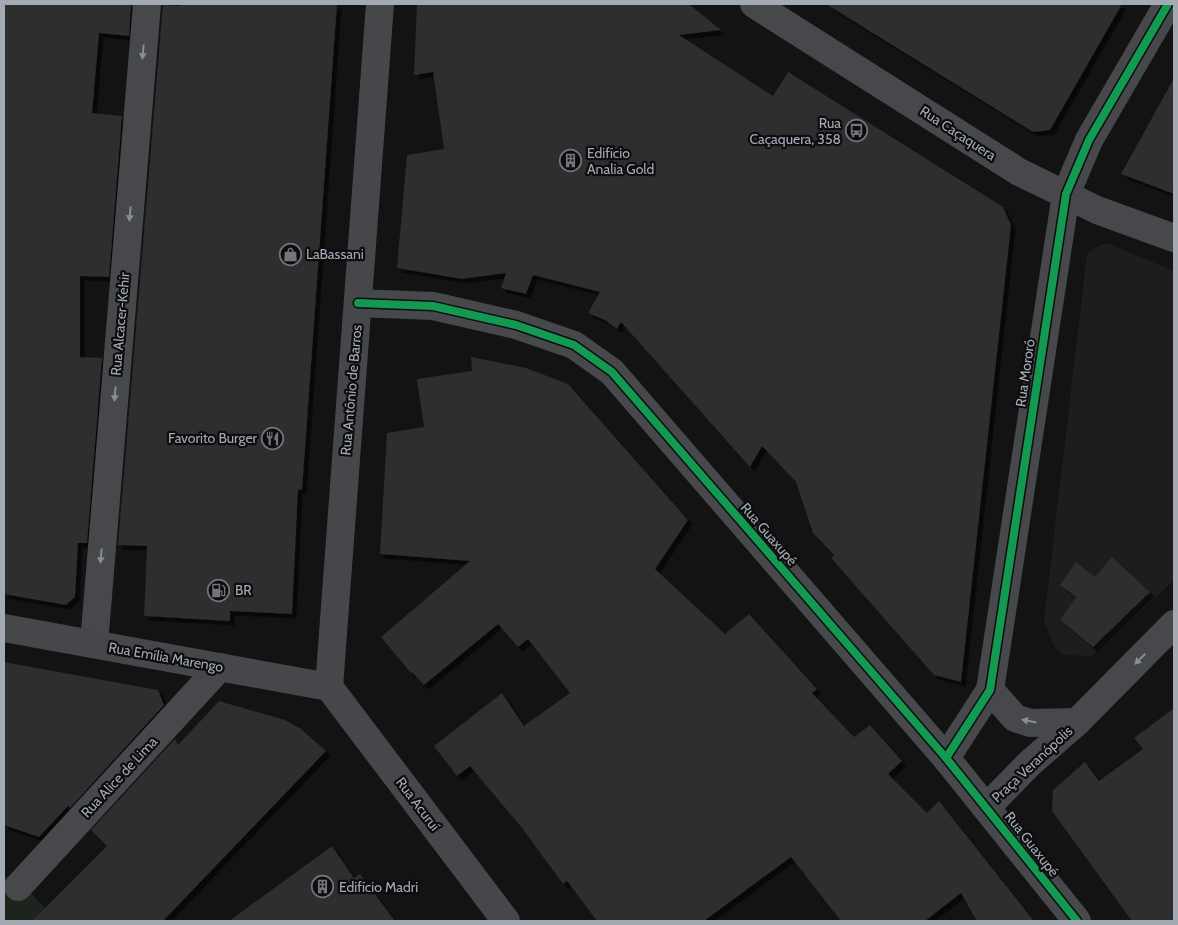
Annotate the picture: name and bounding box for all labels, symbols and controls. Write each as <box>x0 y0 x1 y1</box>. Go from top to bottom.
one-way arrow <box>139 45 147 61</box>
street label: Rua Caçaquera <box>917 102 1000 164</box>
place label: Rua Caçaquera, 358 <box>749 114 841 148</box>
bus stop icon: Rua Caçaquera, 358 <box>845 119 869 143</box>
place label: Edifício Analia Gold <box>587 144 654 178</box>
building icon: Edifício Analia Gold <box>559 149 583 173</box>
one-way arrow <box>125 207 133 223</box>
shop icon: LaBassani <box>278 242 302 266</box>
place label: LaBassani <box>306 245 364 263</box>
street label: Rua Alcacer-Kehir <box>107 271 134 376</box>
street label: Rua Antônio de Barros <box>336 324 366 456</box>
street label: Rua Mororó <box>1011 338 1039 408</box>
one-way arrow <box>110 386 118 402</box>
restaurant icon: Favorito Burger <box>261 426 285 450</box>
place label: Favorito Burger <box>168 429 258 447</box>
street label: Rua Guaxupé <box>737 499 801 569</box>
one-way arrow <box>97 548 105 564</box>
fuel station icon: BR <box>207 578 231 602</box>
place label: BR <box>235 581 252 599</box>
street label: Rua Emília Marengo <box>107 638 225 676</box>
one-way arrow <box>1134 652 1146 664</box>
one-way arrow <box>1021 717 1036 725</box>
street label: Praça Veranópolis <box>988 722 1076 806</box>
street label: Rua Alice de Lima <box>77 733 161 821</box>
street label: Rua Acuruí <box>392 774 444 834</box>
street label: Rua Guaxupé <box>1001 808 1063 880</box>
building icon: Edifício Madri <box>311 875 335 899</box>
place label: Edifício Madri <box>339 878 418 896</box>

